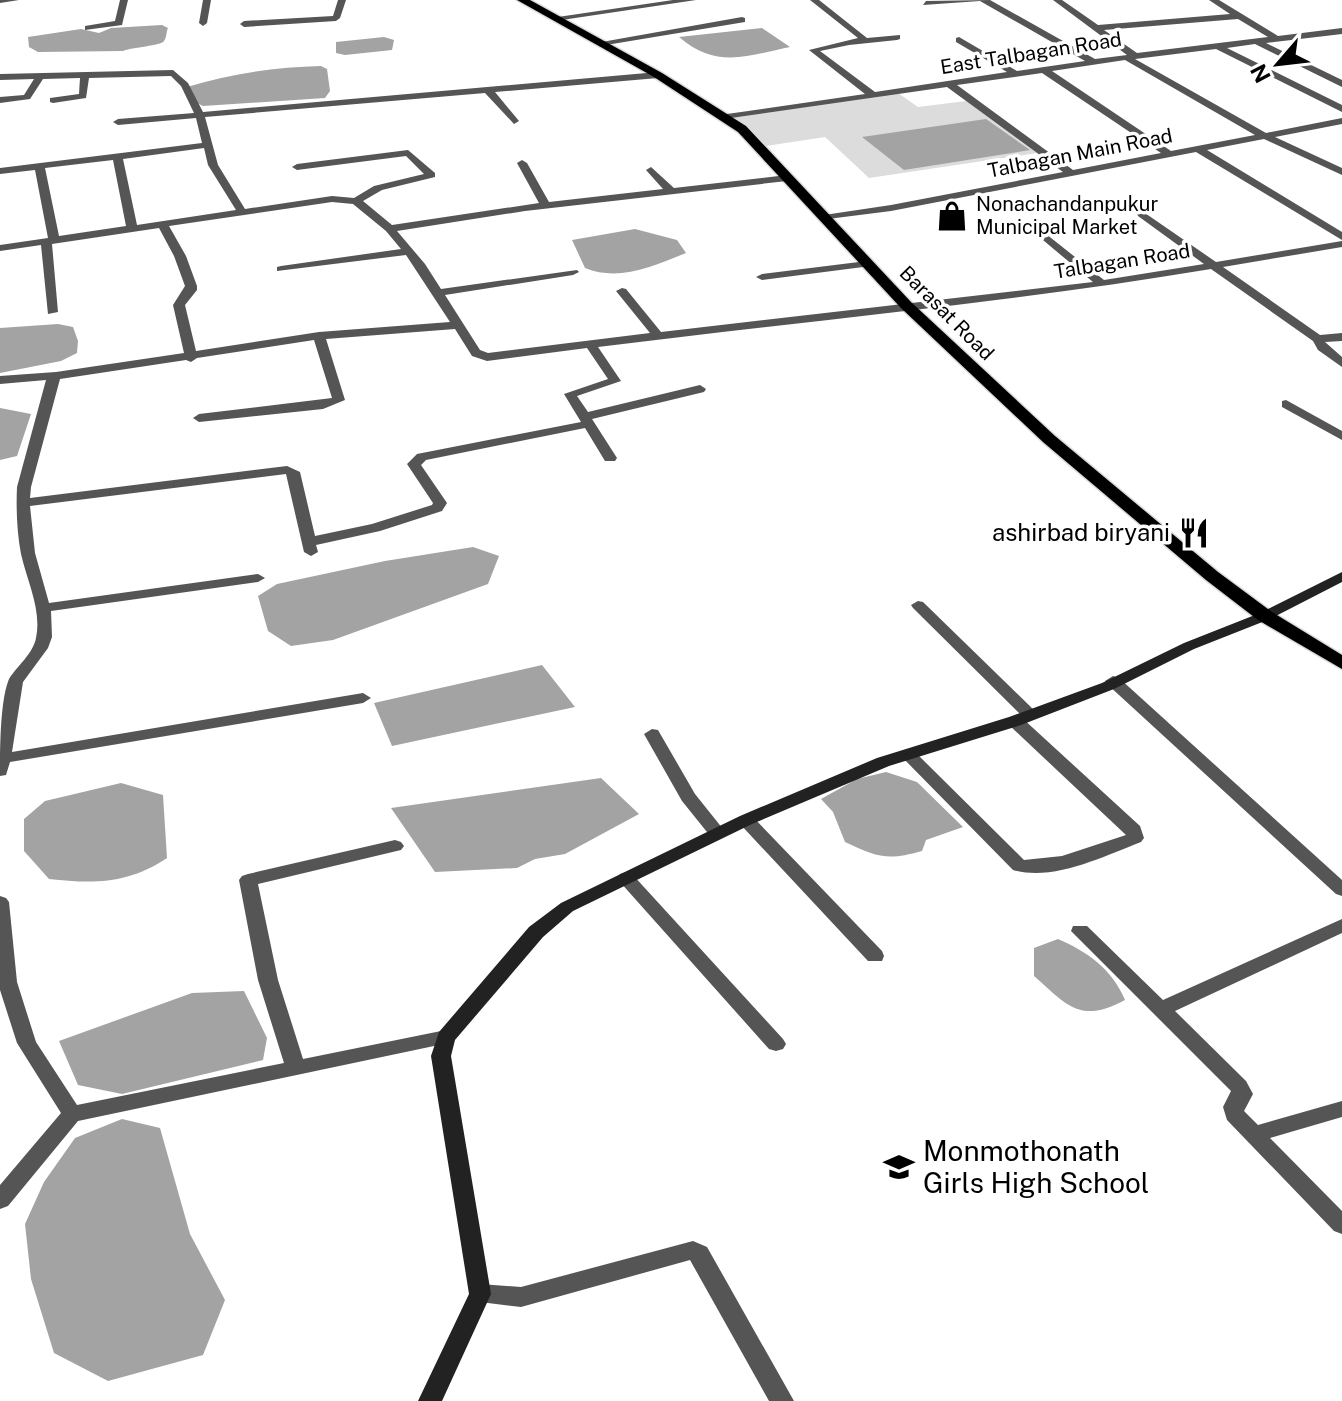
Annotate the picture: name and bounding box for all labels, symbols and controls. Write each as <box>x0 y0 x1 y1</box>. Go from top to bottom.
north arrow <box>1238 24 1318 104</box>
street label: East Talbagan Road <box>939 27 1123 79</box>
text: N <box>1245 60 1276 87</box>
street label: Talbagan Main Road <box>986 123 1174 183</box>
place label: Nonachandanpukur Municipal Market <box>976 192 1159 239</box>
shop icon: Nonachandanpukur Municipal Market <box>935 199 969 233</box>
street label: Talbagan Road <box>1052 238 1192 284</box>
street label: Barasat Road <box>895 261 999 365</box>
restaurant icon: ashirbad biryani <box>1177 516 1211 550</box>
place label: ashirbad biryani <box>992 518 1170 546</box>
place label: Monmothonath Girls High School <box>923 1134 1149 1199</box>
school or university icon: Monmothonath Girls High School <box>882 1150 916 1184</box>

